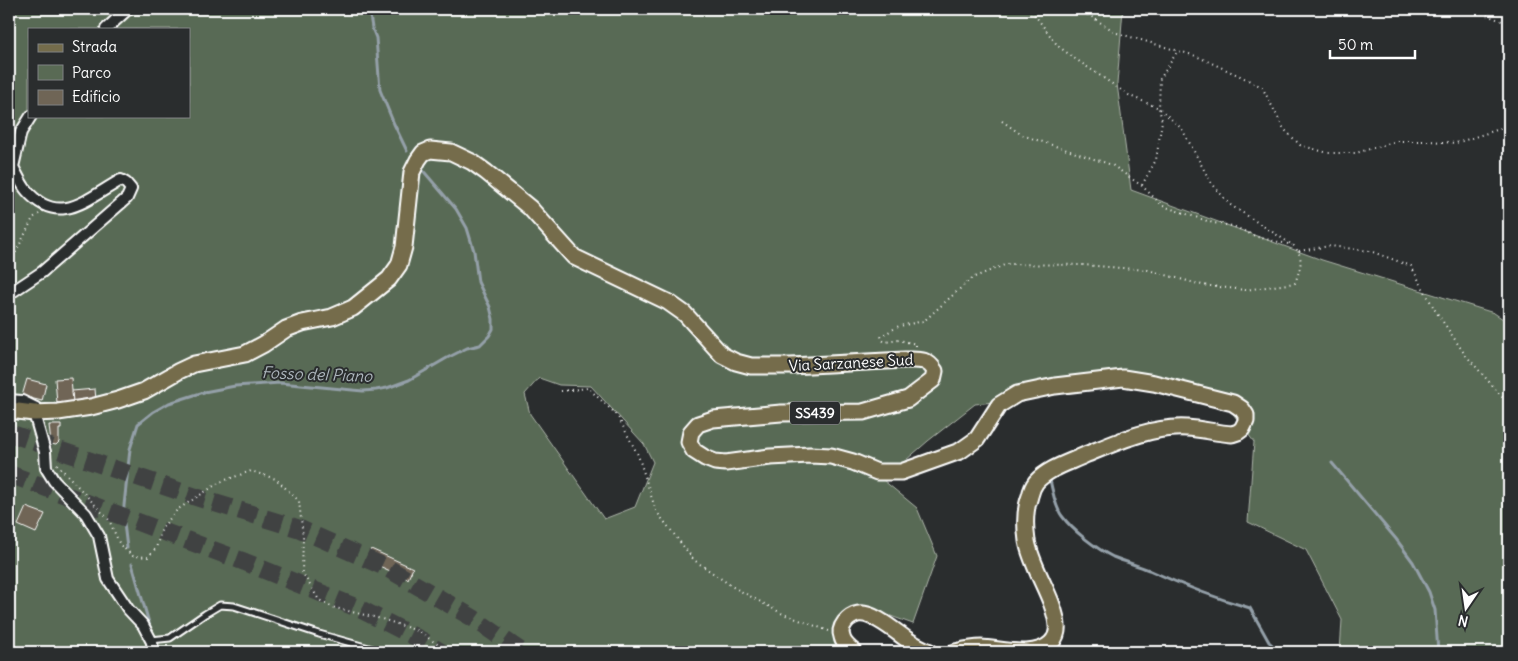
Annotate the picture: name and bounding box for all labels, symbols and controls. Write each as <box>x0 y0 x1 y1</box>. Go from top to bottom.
legend <box>28 28 190 118</box>
scale bar <box>1330 28 1416 60</box>
text: 50 m <box>1338 35 1373 54</box>
text: Strada <box>72 37 117 56</box>
text: Parco <box>72 63 111 82</box>
text: Edificio <box>72 87 120 106</box>
street label: Via Sarzanese Sud <box>788 350 914 375</box>
water label: Fosso del Piano <box>261 362 374 386</box>
road number: SS439 <box>790 402 840 424</box>
north arrow <box>1440 584 1490 634</box>
text: N <box>1456 611 1470 631</box>

